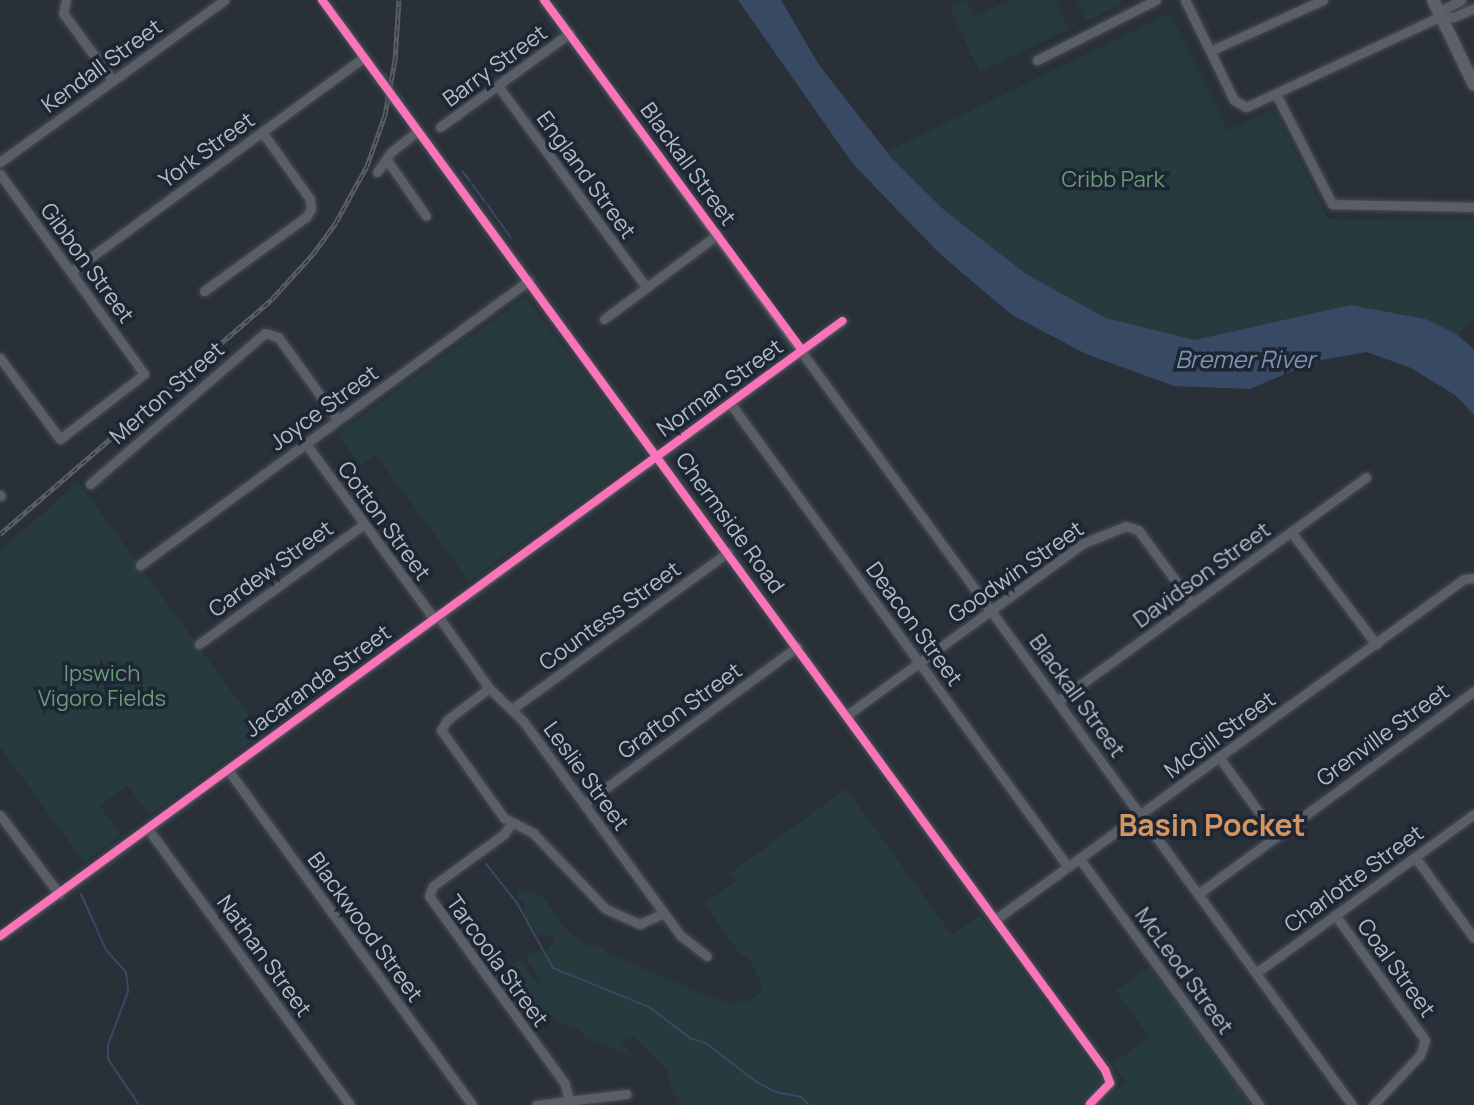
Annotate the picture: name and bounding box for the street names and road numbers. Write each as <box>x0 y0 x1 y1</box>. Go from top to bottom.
street label: Kendall Street <box>37 14 167 118</box>
street label: Barry Street <box>438 19 552 113</box>
street label: Blackall Street <box>635 97 741 231</box>
street label: England Street <box>531 106 641 244</box>
street label: York Street <box>154 107 260 193</box>
street label: Gibbon Street <box>35 198 139 328</box>
street label: Norman Street <box>652 334 788 442</box>
street label: Merton Street <box>104 336 230 450</box>
street label: Joyce Street <box>265 360 383 456</box>
street label: Chermside Road <box>670 448 790 598</box>
street label: Cotton Street <box>332 457 436 585</box>
street label: Cardew Street <box>204 515 338 623</box>
street label: Goodwin Street <box>943 516 1089 628</box>
street label: Davidson Street <box>1128 517 1276 633</box>
street label: Countess Street <box>534 556 686 676</box>
street label: Deacon Street <box>860 557 968 691</box>
street label: Jacaranda Street <box>240 619 396 743</box>
street label: Blackall Street <box>1024 629 1130 763</box>
street label: Grafton Street <box>613 657 747 765</box>
street label: Grenville Street <box>1312 678 1454 792</box>
street label: McGill Street <box>1159 686 1281 784</box>
street label: Leslie Street <box>538 717 634 835</box>
street label: Charlotte Street <box>1279 820 1429 938</box>
street label: Blackwood Street <box>302 847 428 1007</box>
street label: Nathan Street <box>211 890 317 1022</box>
street label: Tarcoola Street <box>441 890 553 1032</box>
street label: McLeod Street <box>1129 903 1239 1039</box>
street label: Coal Street <box>1351 914 1441 1022</box>

